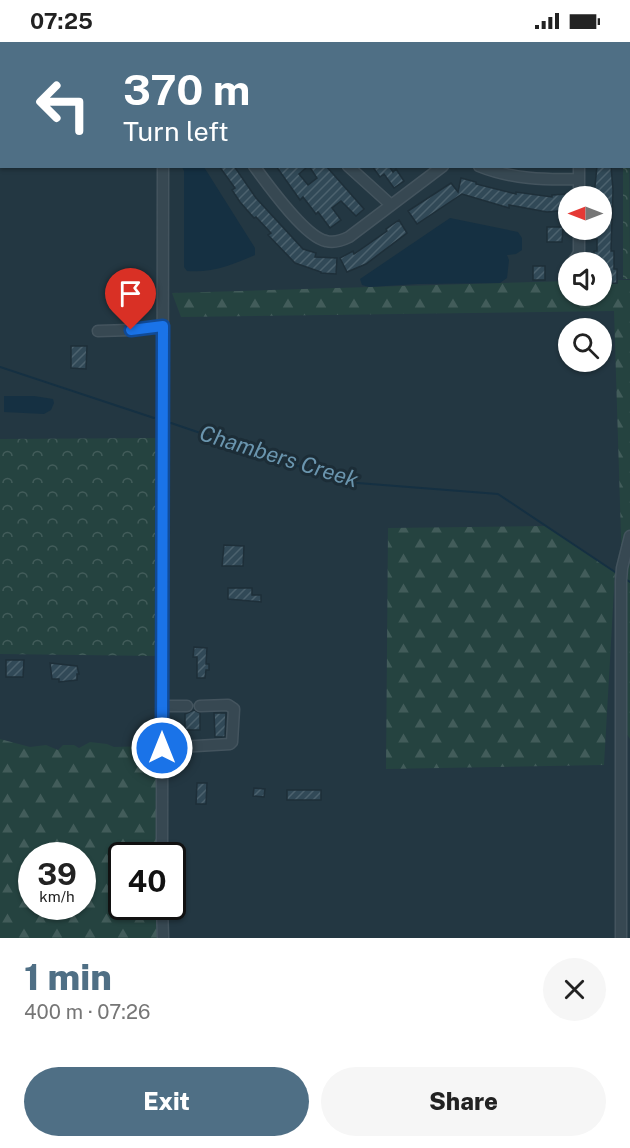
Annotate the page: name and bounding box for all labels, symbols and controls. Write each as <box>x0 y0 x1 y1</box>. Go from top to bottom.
text: 07:25 <box>30 8 93 34</box>
text: 370 m <box>123 65 250 114</box>
icon: left <box>24 66 102 144</box>
text: Turn left <box>123 115 229 147</box>
north arrow <box>558 186 612 240</box>
map controls <box>558 186 612 372</box>
button: sound <box>558 252 612 306</box>
pin <box>105 268 156 330</box>
icon: arrive <box>114 277 147 310</box>
button: search <box>558 318 612 372</box>
water label: Chambers Creek <box>197 420 362 493</box>
position arrow <box>130 716 194 780</box>
speed limit sign: 40 <box>108 842 186 920</box>
text: 39 <box>37 856 77 892</box>
text: km/h <box>39 888 75 905</box>
text: 1 min <box>24 956 112 998</box>
button: close <box>543 958 606 1021</box>
text: 400 m · 07:26 <box>24 1000 150 1024</box>
button: Exit <box>24 1067 309 1136</box>
button: Share <box>321 1067 606 1136</box>

